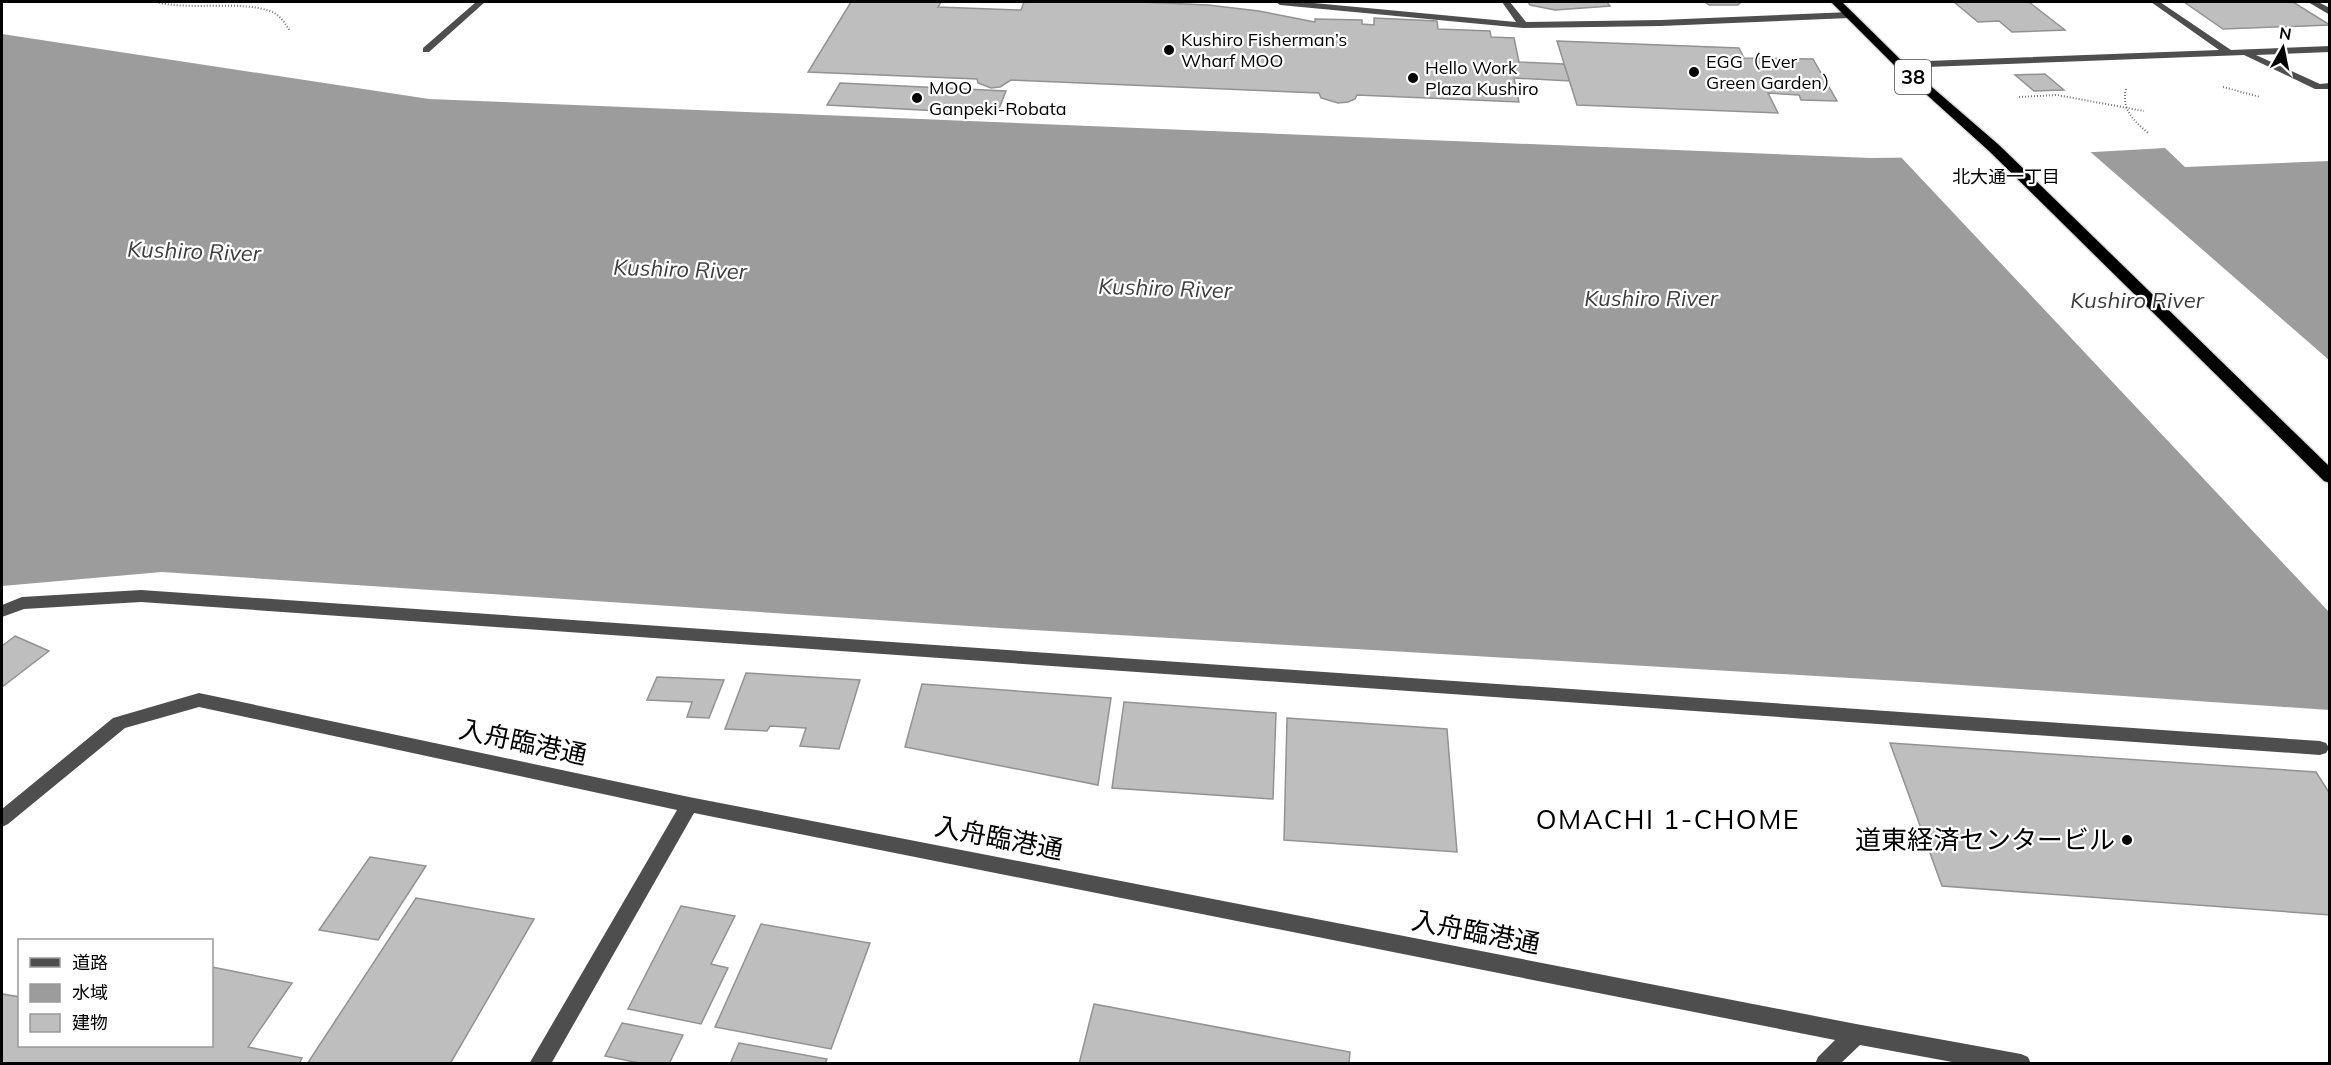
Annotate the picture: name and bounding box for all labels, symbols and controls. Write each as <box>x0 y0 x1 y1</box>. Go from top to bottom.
north arrow <box>2253 18 2313 78</box>
text: N <box>2278 22 2293 44</box>
place label: Kushiro Fisherman’s Wharf MOO <box>1181 28 1347 72</box>
marker: Kushiro Fisherman’s Wharf MOO <box>1162 43 1176 57</box>
place label: EGG（Ever Green Garden） <box>1706 50 1840 94</box>
place label: Hello Work Plaza Kushiro <box>1425 56 1539 100</box>
road number: 38 <box>1895 60 1931 94</box>
marker: EGG（Ever Green Garden） <box>1687 65 1701 79</box>
marker: Hello Work Plaza Kushiro <box>1406 71 1420 85</box>
place label: MOO Ganpeki-Robata <box>929 76 1067 120</box>
marker: MOO Ganpeki-Robata <box>910 91 924 105</box>
district label: 北大通一丁目 <box>1952 165 2060 188</box>
water label: Kushiro River <box>127 235 262 267</box>
water label: Kushiro River <box>613 253 748 285</box>
water label: Kushiro River <box>1098 272 1233 304</box>
water label: Kushiro River <box>1584 284 1719 312</box>
water label: Kushiro River <box>2070 286 2205 314</box>
street label: 入舟臨港通 <box>456 712 590 771</box>
district label: OMACHI 1-CHOME <box>1536 802 1800 836</box>
street label: 入舟臨港通 <box>932 809 1066 866</box>
place label: 道東経済センタービル <box>1855 823 2115 856</box>
marker: 道東経済センタービル <box>2120 833 2134 847</box>
street label: 入舟臨港通 <box>1409 903 1543 960</box>
legend <box>18 939 213 1047</box>
text: 道路 <box>72 951 108 974</box>
text: 水域 <box>72 981 108 1004</box>
text: 建物 <box>72 1011 108 1034</box>

